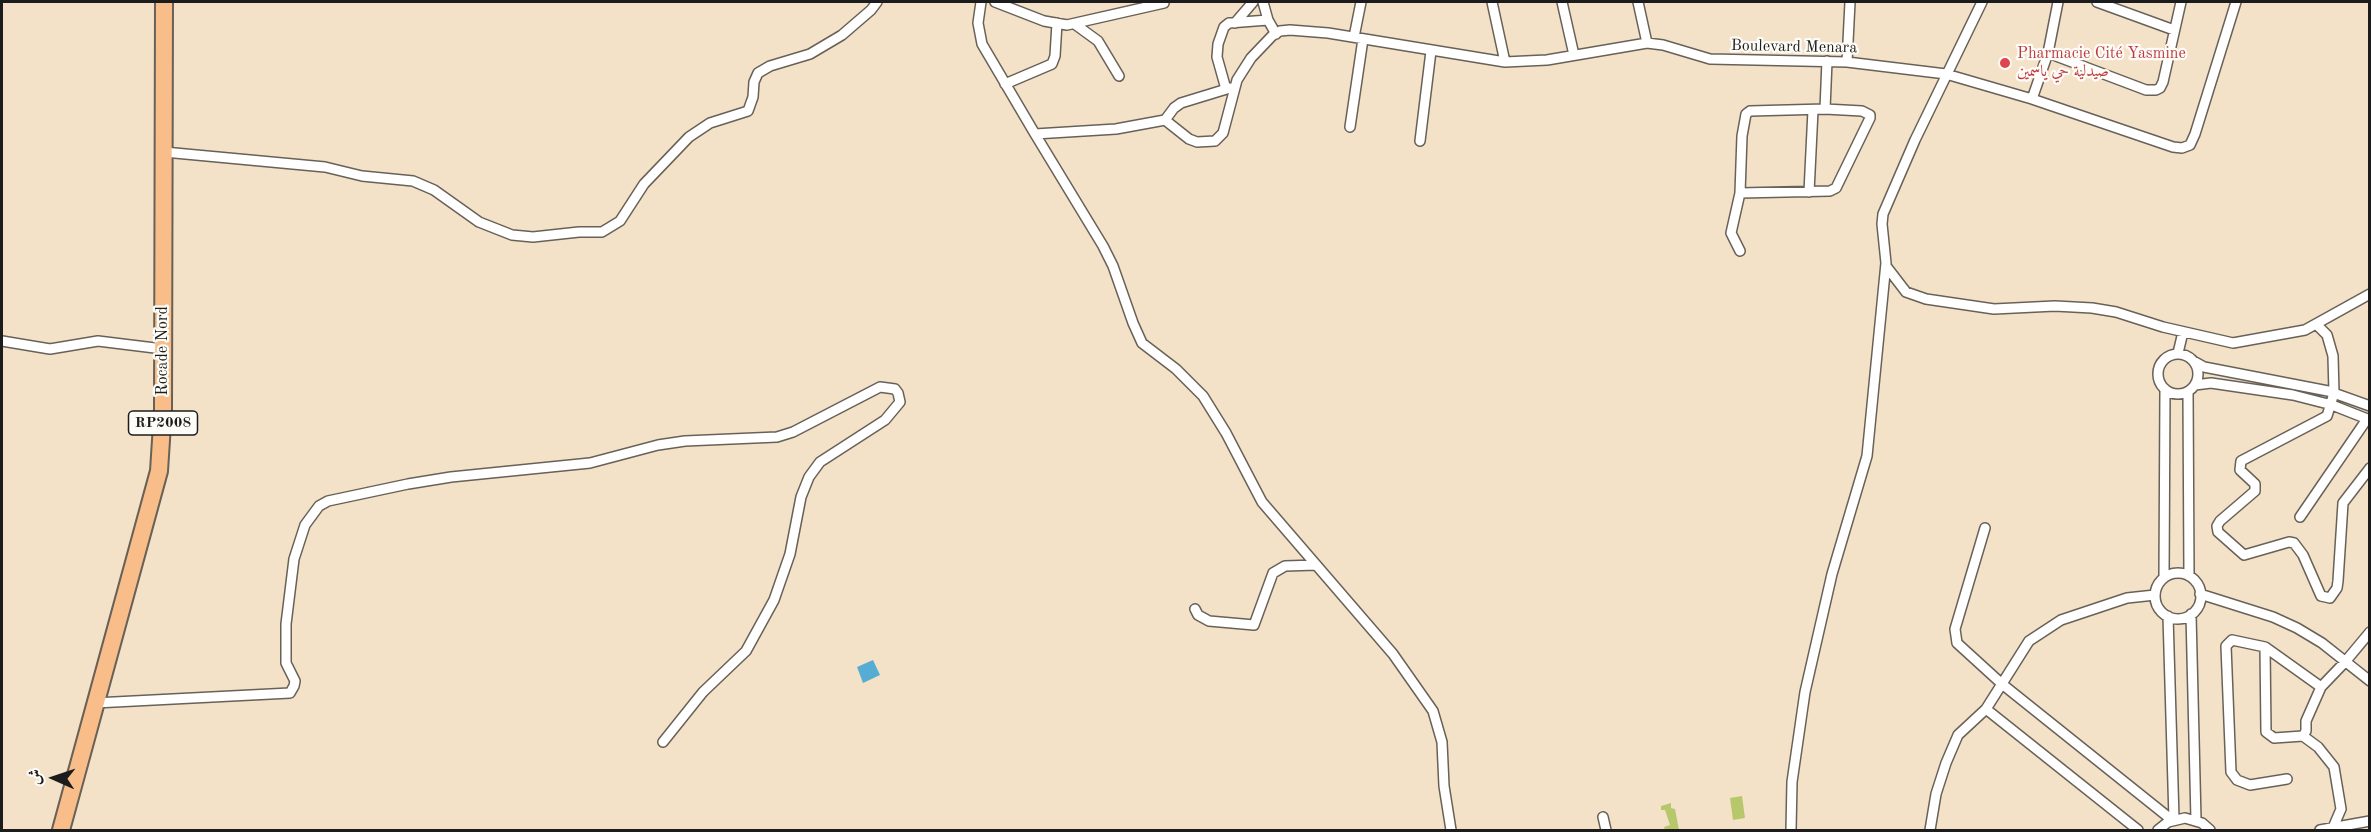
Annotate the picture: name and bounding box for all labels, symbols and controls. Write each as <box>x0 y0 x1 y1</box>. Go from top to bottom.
street label: Boulevard Menara <box>1731 36 1857 58</box>
place label: Pharmacie Cité Yasmine صيدلية حي ياسمين <box>2017 44 2186 82</box>
marker: Pharmacie Cité Yasmine صيدلية حي ياسمين <box>1998 56 2012 70</box>
street label: Rocade Nord <box>153 306 173 396</box>
road number: RP2008 <box>128 411 198 435</box>
north arrow <box>24 748 84 808</box>
text: ش <box>28 769 44 785</box>

